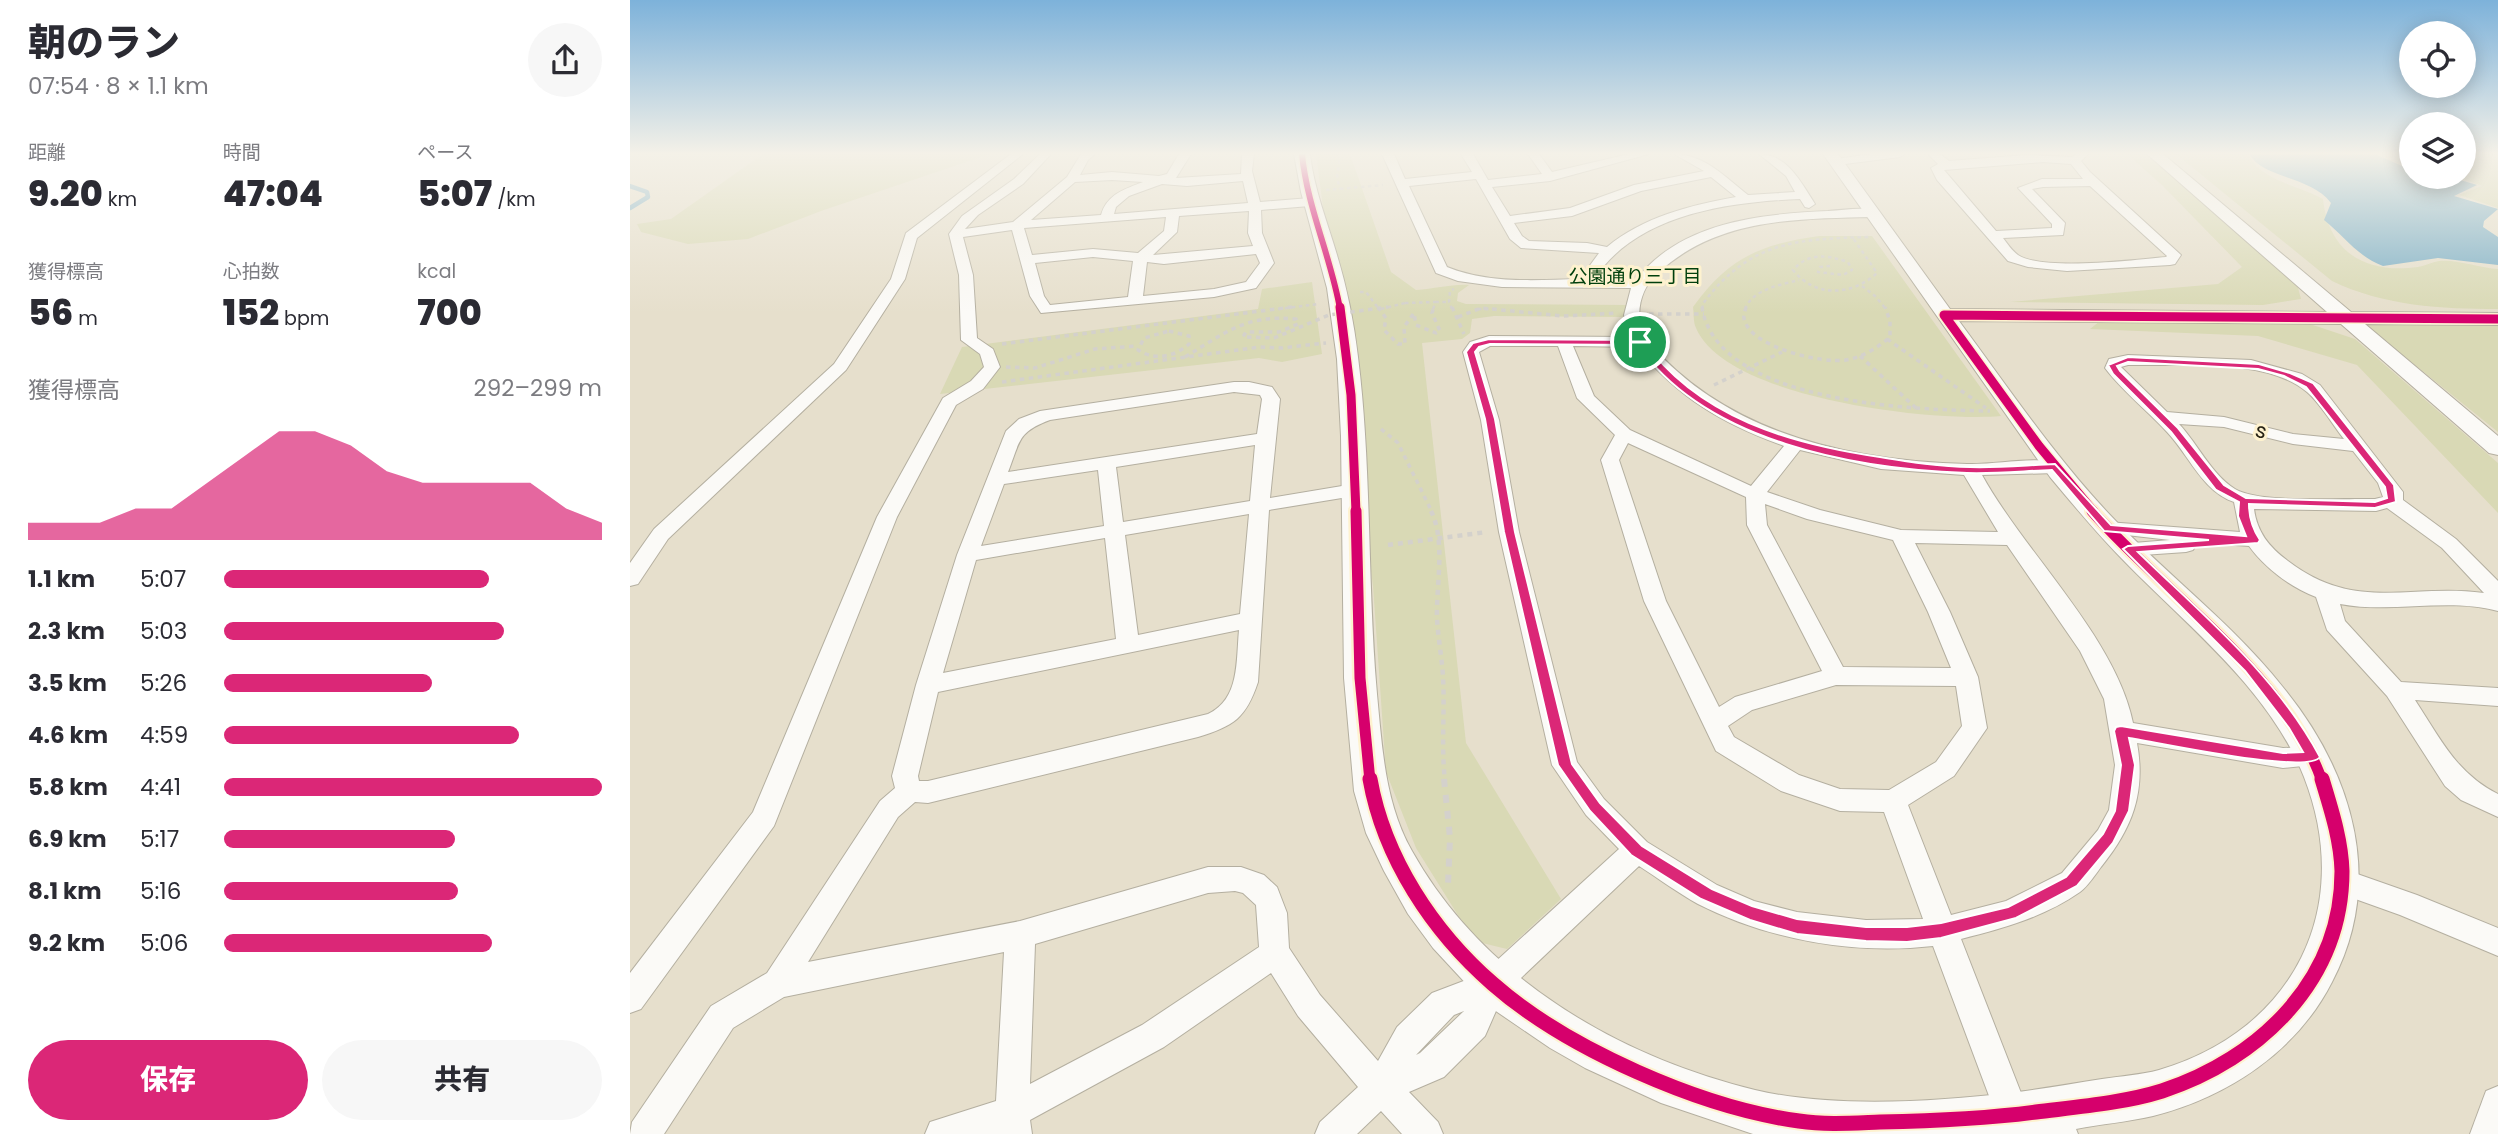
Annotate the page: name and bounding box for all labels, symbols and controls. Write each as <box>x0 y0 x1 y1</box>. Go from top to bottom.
text: 朝のラン <box>28 16 180 69</box>
map controls <box>2399 21 2476 189</box>
button: locate <box>2399 21 2476 98</box>
button: share <box>528 23 602 97</box>
text: 07:54 · 8 × 1.1 km <box>28 70 209 102</box>
button: layers <box>2399 112 2476 189</box>
text: 距離 <box>28 139 66 166</box>
text: 時間 <box>223 139 261 166</box>
text: ペース <box>417 139 473 166</box>
text: 9.20 <box>28 169 103 218</box>
text: 47:04 <box>223 169 323 218</box>
text: 5:07 <box>417 169 492 218</box>
text: km <box>103 186 137 213</box>
text: /km <box>492 186 536 213</box>
text: 獲得標高 <box>28 258 104 285</box>
text: 心拍数 <box>223 258 280 285</box>
text: kcal <box>417 258 456 285</box>
district label: 公園通り三丁目 <box>1568 263 1702 290</box>
text: 56 <box>28 288 73 337</box>
text: 152 <box>223 288 279 337</box>
text: 700 <box>417 288 482 337</box>
text: m <box>73 305 98 332</box>
text: bpm <box>279 305 329 332</box>
pin <box>1610 312 1670 372</box>
icon: arrive <box>1621 323 1659 361</box>
text: 292–299 m <box>473 372 602 404</box>
text: 獲得標高 <box>28 374 120 406</box>
street label: s <box>2252 415 2270 446</box>
text: 1.1 km <box>28 563 95 595</box>
text: 5:07 <box>140 563 186 595</box>
text: 2.3 km <box>28 615 105 647</box>
text: 5:03 <box>140 615 187 647</box>
text: 3.5 km <box>28 667 107 699</box>
text: 5:26 <box>140 667 187 699</box>
text: 4.6 km <box>28 719 108 751</box>
text: 4:59 <box>140 719 188 751</box>
text: 5.8 km <box>28 771 108 803</box>
text: 4:41 <box>140 771 181 803</box>
text: 6.9 km <box>28 823 107 855</box>
text: 5:17 <box>140 823 179 855</box>
text: 8.1 km <box>28 875 102 907</box>
text: 5:16 <box>140 875 181 907</box>
text: 9.2 km <box>28 927 105 959</box>
text: 5:06 <box>140 927 188 959</box>
button: 保存 <box>28 1040 308 1120</box>
button: 共有 <box>322 1040 602 1120</box>

